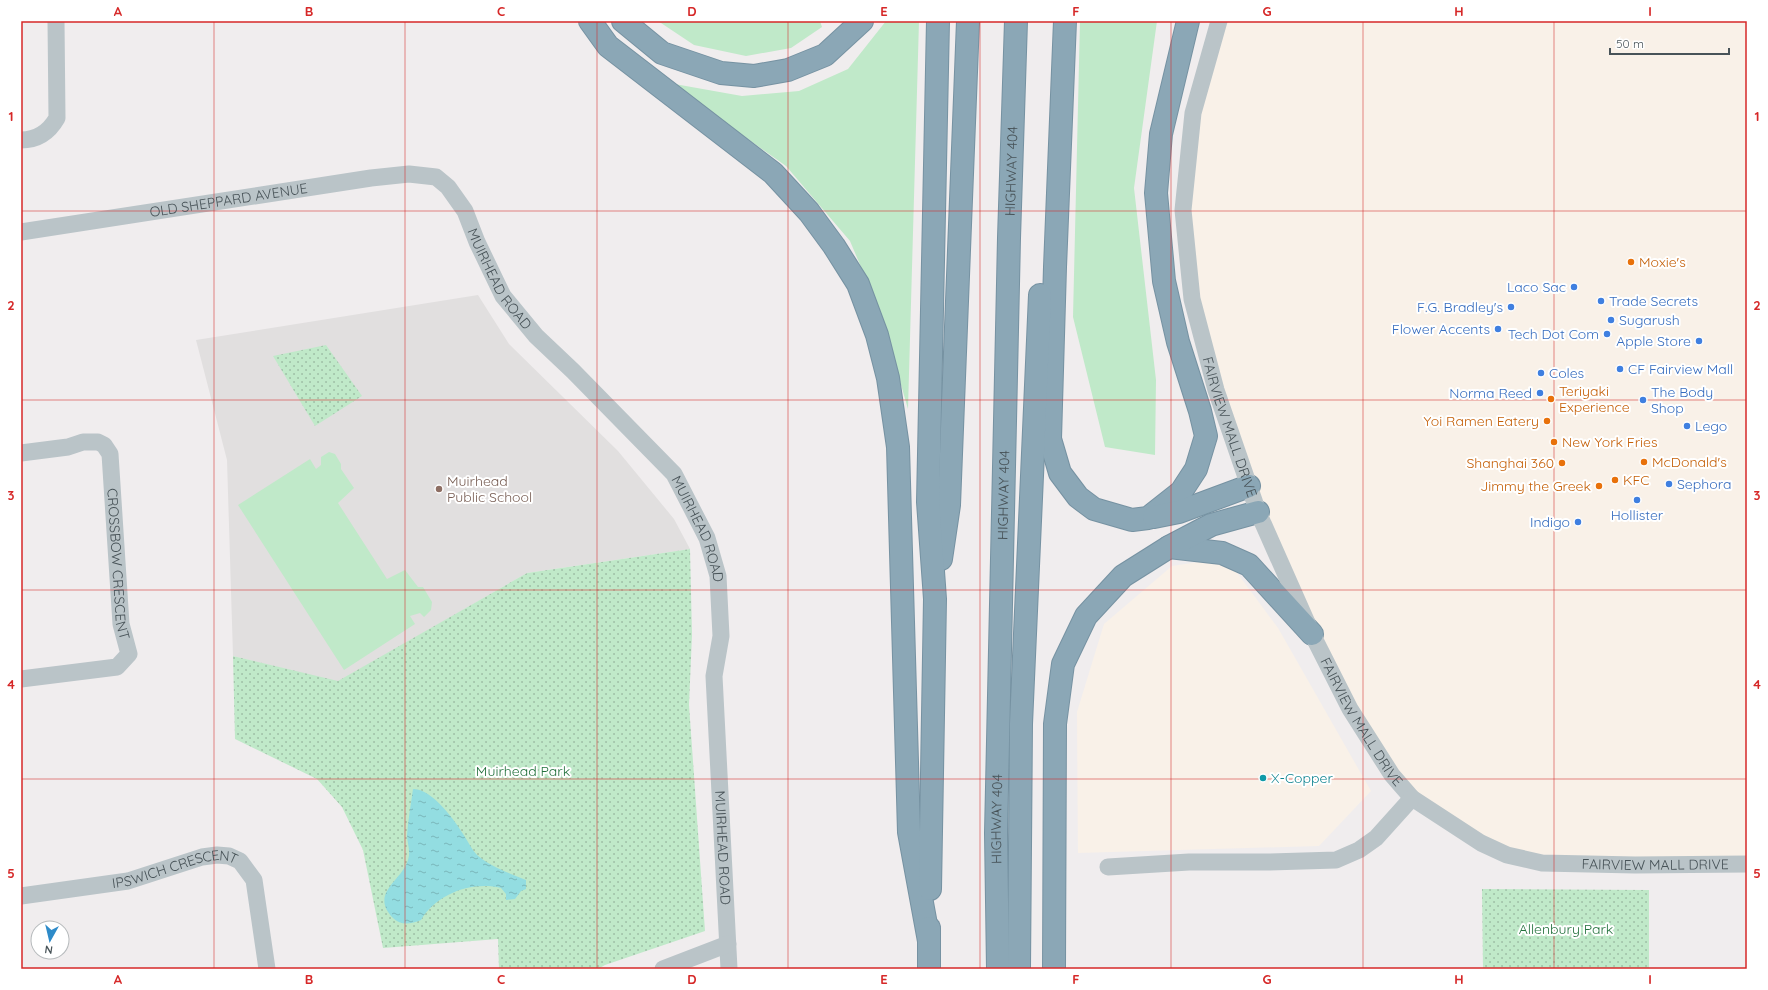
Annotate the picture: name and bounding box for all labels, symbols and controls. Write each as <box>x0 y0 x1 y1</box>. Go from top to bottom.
text: A <box>114 3 123 19</box>
text: B <box>305 3 313 19</box>
text: C <box>497 3 505 19</box>
text: D <box>687 3 697 19</box>
text: E <box>880 3 888 19</box>
text: F <box>1072 3 1080 19</box>
text: G <box>1262 3 1272 19</box>
text: H <box>1454 3 1464 19</box>
text: I <box>1648 3 1652 19</box>
scale bar <box>1610 30 1729 56</box>
text: 50 m <box>1616 36 1644 51</box>
text: 1 <box>8 108 14 124</box>
text: 1 <box>1754 108 1760 124</box>
street label: HIGHWAY 404 <box>1001 126 1022 216</box>
street label: OLD SHEPPARD AVENUE <box>148 179 309 221</box>
street label: MUIRHEAD ROAD <box>464 226 536 333</box>
place label: Moxie's <box>1639 253 1686 271</box>
marker: Moxie's <box>1626 257 1636 267</box>
place label: Laco Sac <box>1507 278 1566 296</box>
marker: Laco Sac <box>1569 282 1579 292</box>
place label: Trade Secrets <box>1609 292 1698 310</box>
marker: Trade Secrets <box>1596 296 1606 306</box>
text: 2 <box>7 297 15 313</box>
text: 2 <box>1753 297 1761 313</box>
place label: F.G. Bradley's <box>1417 298 1503 316</box>
marker: F.G. Bradley's <box>1506 302 1516 312</box>
place label: Sugarush <box>1619 311 1680 329</box>
marker: Sugarush <box>1606 315 1616 325</box>
place label: Flower Accents <box>1392 320 1490 338</box>
marker: Flower Accents <box>1493 324 1503 334</box>
place label: Tech Dot Com <box>1508 325 1599 343</box>
marker: Tech Dot Com <box>1602 329 1612 339</box>
place label: Apple Store <box>1616 332 1691 350</box>
marker: Apple Store <box>1694 336 1704 346</box>
street label: FAIRVIEW MALL DRIVE <box>1199 355 1261 500</box>
place label: CF Fairview Mall <box>1628 360 1733 378</box>
place label: Coles <box>1549 364 1584 382</box>
marker: CF Fairview Mall <box>1615 364 1625 374</box>
marker: Coles <box>1536 368 1546 378</box>
place label: Teriyaki Experience <box>1559 382 1630 416</box>
place label: The Body Shop <box>1651 383 1713 417</box>
place label: Norma Reed <box>1449 384 1532 402</box>
marker: Norma Reed <box>1535 388 1545 398</box>
marker: Teriyaki Experience <box>1546 394 1556 404</box>
marker: The Body Shop <box>1638 395 1648 405</box>
place label: Yoi Ramen Eatery <box>1424 412 1539 430</box>
marker: Yoi Ramen Eatery <box>1542 416 1552 426</box>
place label: Lego <box>1695 417 1727 435</box>
marker: Lego <box>1682 421 1692 431</box>
place label: New York Fries <box>1562 433 1658 451</box>
marker: New York Fries <box>1549 437 1559 447</box>
street label: HIGHWAY 404 <box>993 450 1013 540</box>
place label: McDonald's <box>1652 453 1727 471</box>
place label: Shanghai 360 <box>1466 454 1554 472</box>
marker: McDonald's <box>1639 457 1649 467</box>
marker: Shanghai 360 <box>1557 458 1567 468</box>
place label: KFC <box>1623 471 1649 489</box>
place label: Muirhead Public School <box>447 472 532 506</box>
street label: MUIRHEAD ROAD <box>667 473 727 582</box>
marker: KFC <box>1610 475 1620 485</box>
place label: Sephora <box>1677 475 1731 493</box>
place label: Jimmy the Greek <box>1480 477 1591 495</box>
marker: Sephora <box>1664 479 1674 489</box>
marker: Jimmy the Greek <box>1594 481 1604 491</box>
marker: Muirhead Public School <box>434 484 444 494</box>
text: 3 <box>8 487 15 503</box>
text: 3 <box>1754 487 1761 503</box>
street label: CROSSBOW CRESCENT <box>103 488 134 642</box>
marker: Hollister <box>1632 495 1642 505</box>
place label: Hollister <box>1611 506 1664 524</box>
place label: Indigo <box>1530 513 1570 531</box>
marker: Indigo <box>1573 517 1583 527</box>
street label: FAIRVIEW MALL DRIVE <box>1316 654 1407 790</box>
text: 4 <box>7 676 15 692</box>
text: 4 <box>1753 676 1761 692</box>
park label: Muirhead Park <box>476 762 570 780</box>
place label: X-Copper <box>1271 769 1333 787</box>
marker: X-Copper <box>1258 773 1268 783</box>
street label: HIGHWAY 404 <box>987 774 1006 864</box>
street label: MUIRHEAD ROAD <box>711 790 735 905</box>
street label: IPSWICH CRESCENT <box>111 846 241 892</box>
street label: FAIRVIEW MALL DRIVE <box>1581 855 1729 874</box>
text: 5 <box>7 865 15 881</box>
text: 5 <box>1753 865 1761 881</box>
north arrow <box>30 920 70 960</box>
park label: Allenbury Park <box>1519 920 1613 938</box>
text: N <box>44 942 54 957</box>
text: A <box>114 971 123 987</box>
text: B <box>305 971 313 987</box>
text: C <box>497 971 505 987</box>
text: D <box>687 971 697 987</box>
text: E <box>880 971 888 987</box>
text: F <box>1072 971 1080 987</box>
text: G <box>1262 971 1272 987</box>
text: H <box>1454 971 1464 987</box>
text: I <box>1648 971 1652 987</box>

